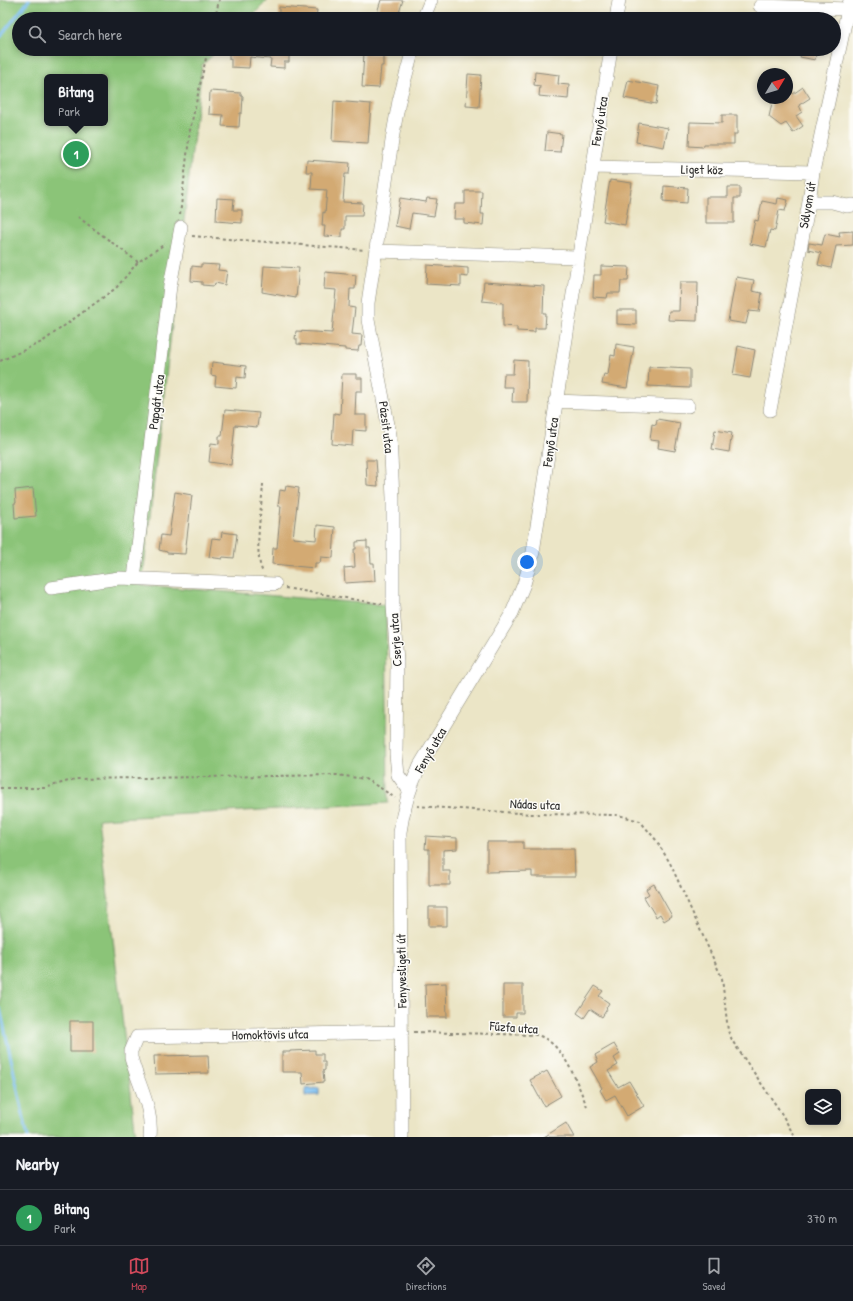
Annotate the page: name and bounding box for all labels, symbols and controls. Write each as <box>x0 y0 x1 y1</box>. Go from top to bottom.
search box <box>12 12 841 56</box>
icon: search <box>26 23 48 45</box>
text: Search here <box>58 24 122 45</box>
north arrow <box>757 68 793 104</box>
popup <box>44 74 108 126</box>
text: Bitang <box>58 81 94 102</box>
street label: Fenyő utca <box>586 95 612 148</box>
text: Park <box>58 102 80 120</box>
pin: 1 <box>63 139 89 169</box>
street label: Liget köz <box>681 160 724 178</box>
street label: Sólyom út <box>794 180 820 230</box>
street label: Papgát utca <box>144 374 168 430</box>
street label: Pázsit utca <box>375 400 399 454</box>
street label: Fenyő utca <box>538 416 562 469</box>
your location <box>517 552 537 572</box>
street label: Cserje utca <box>384 613 406 667</box>
street label: Fenyő utca <box>409 724 450 777</box>
street label: Nádas utca <box>510 794 560 814</box>
street label: Fenyvesligeti út <box>391 933 411 1009</box>
street label: Fűzfa utca <box>488 1016 539 1038</box>
street label: Homoktövis utca <box>232 1024 308 1044</box>
map controls <box>805 1089 841 1125</box>
button: layers <box>805 1089 841 1125</box>
text: Nearby <box>16 1152 59 1175</box>
text: Bitang <box>54 1198 89 1219</box>
text: 1 <box>27 1209 31 1227</box>
text: 370 m <box>807 1209 837 1227</box>
text: Park <box>54 1219 76 1237</box>
tab: Map <box>128 1255 150 1293</box>
tab: Directions <box>406 1255 447 1293</box>
tab: Saved <box>703 1255 725 1293</box>

